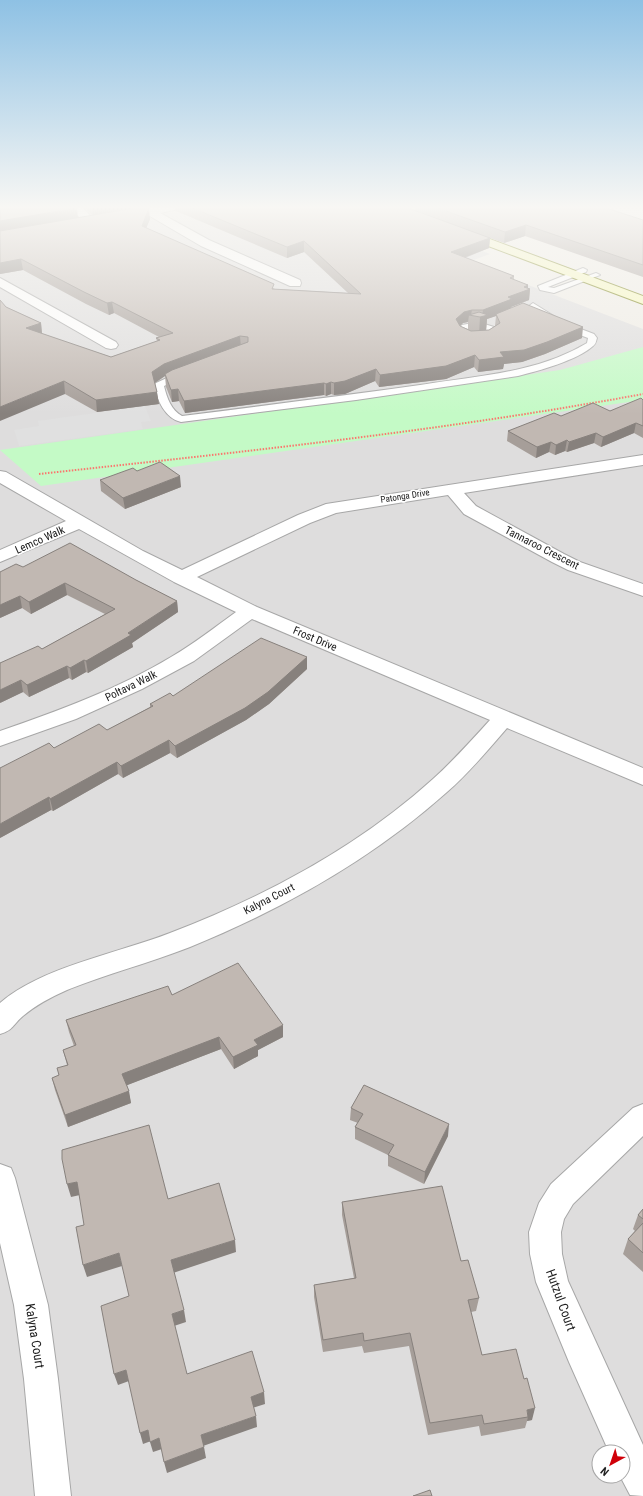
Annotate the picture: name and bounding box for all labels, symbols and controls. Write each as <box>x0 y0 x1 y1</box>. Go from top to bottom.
street label: Patonga Drive <box>380 487 430 505</box>
street label: Lemco Walk <box>13 523 67 557</box>
street label: Tannaroo Crescent <box>503 524 581 572</box>
street label: Frost Drive <box>291 624 339 654</box>
street label: Poltava Walk <box>103 668 159 704</box>
street label: Kalyna Court <box>241 881 297 917</box>
street label: Hutzul Court <box>543 1267 579 1333</box>
street label: Kalyna Court <box>22 1302 48 1370</box>
north arrow <box>591 1444 631 1484</box>
text: N <box>598 1464 612 1478</box>

